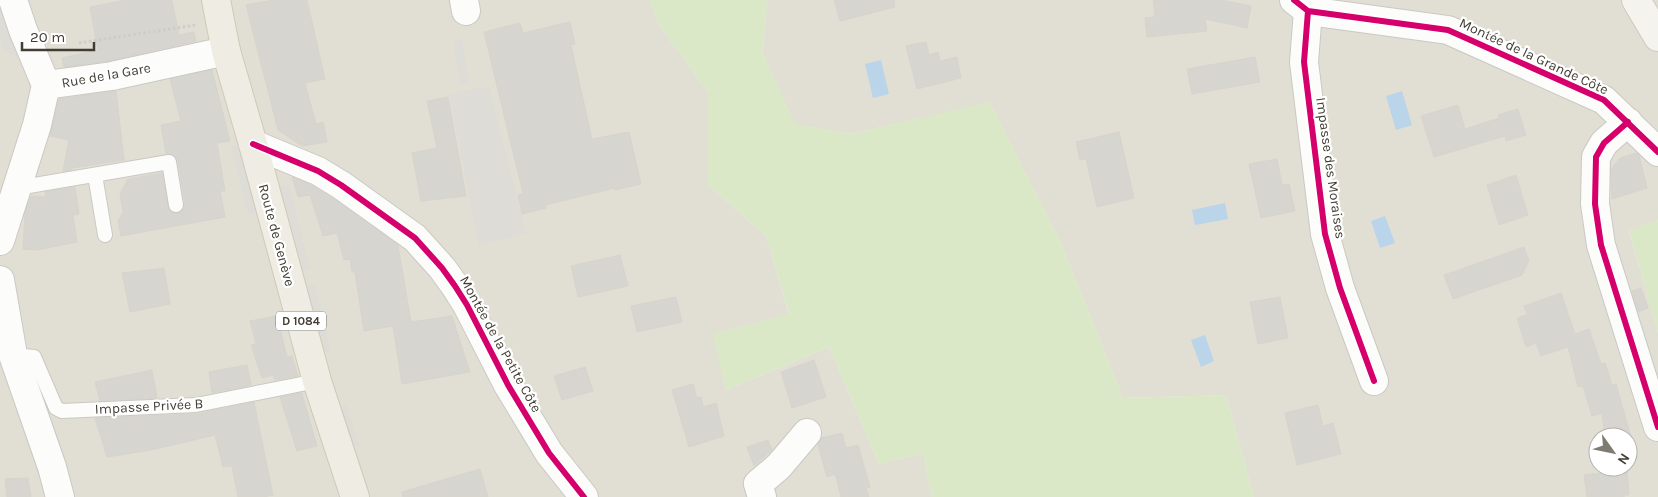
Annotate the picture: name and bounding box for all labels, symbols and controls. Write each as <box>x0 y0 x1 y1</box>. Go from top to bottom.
street label: Montée de la Grande Côte <box>1457 14 1611 98</box>
scale bar <box>22 20 95 52</box>
text: 20 m <box>30 28 65 46</box>
street label: Rue de la Gare <box>60 59 152 92</box>
street label: Impasse des Moraises <box>1312 96 1349 240</box>
street label: Route de Genève <box>255 182 298 288</box>
street label: Montée de la Petite Côte <box>456 273 545 416</box>
road number: D 1084 <box>276 312 326 331</box>
street label: Impasse Privée B <box>94 395 204 418</box>
north arrow <box>1588 427 1638 477</box>
text: N <box>1614 450 1633 468</box>

